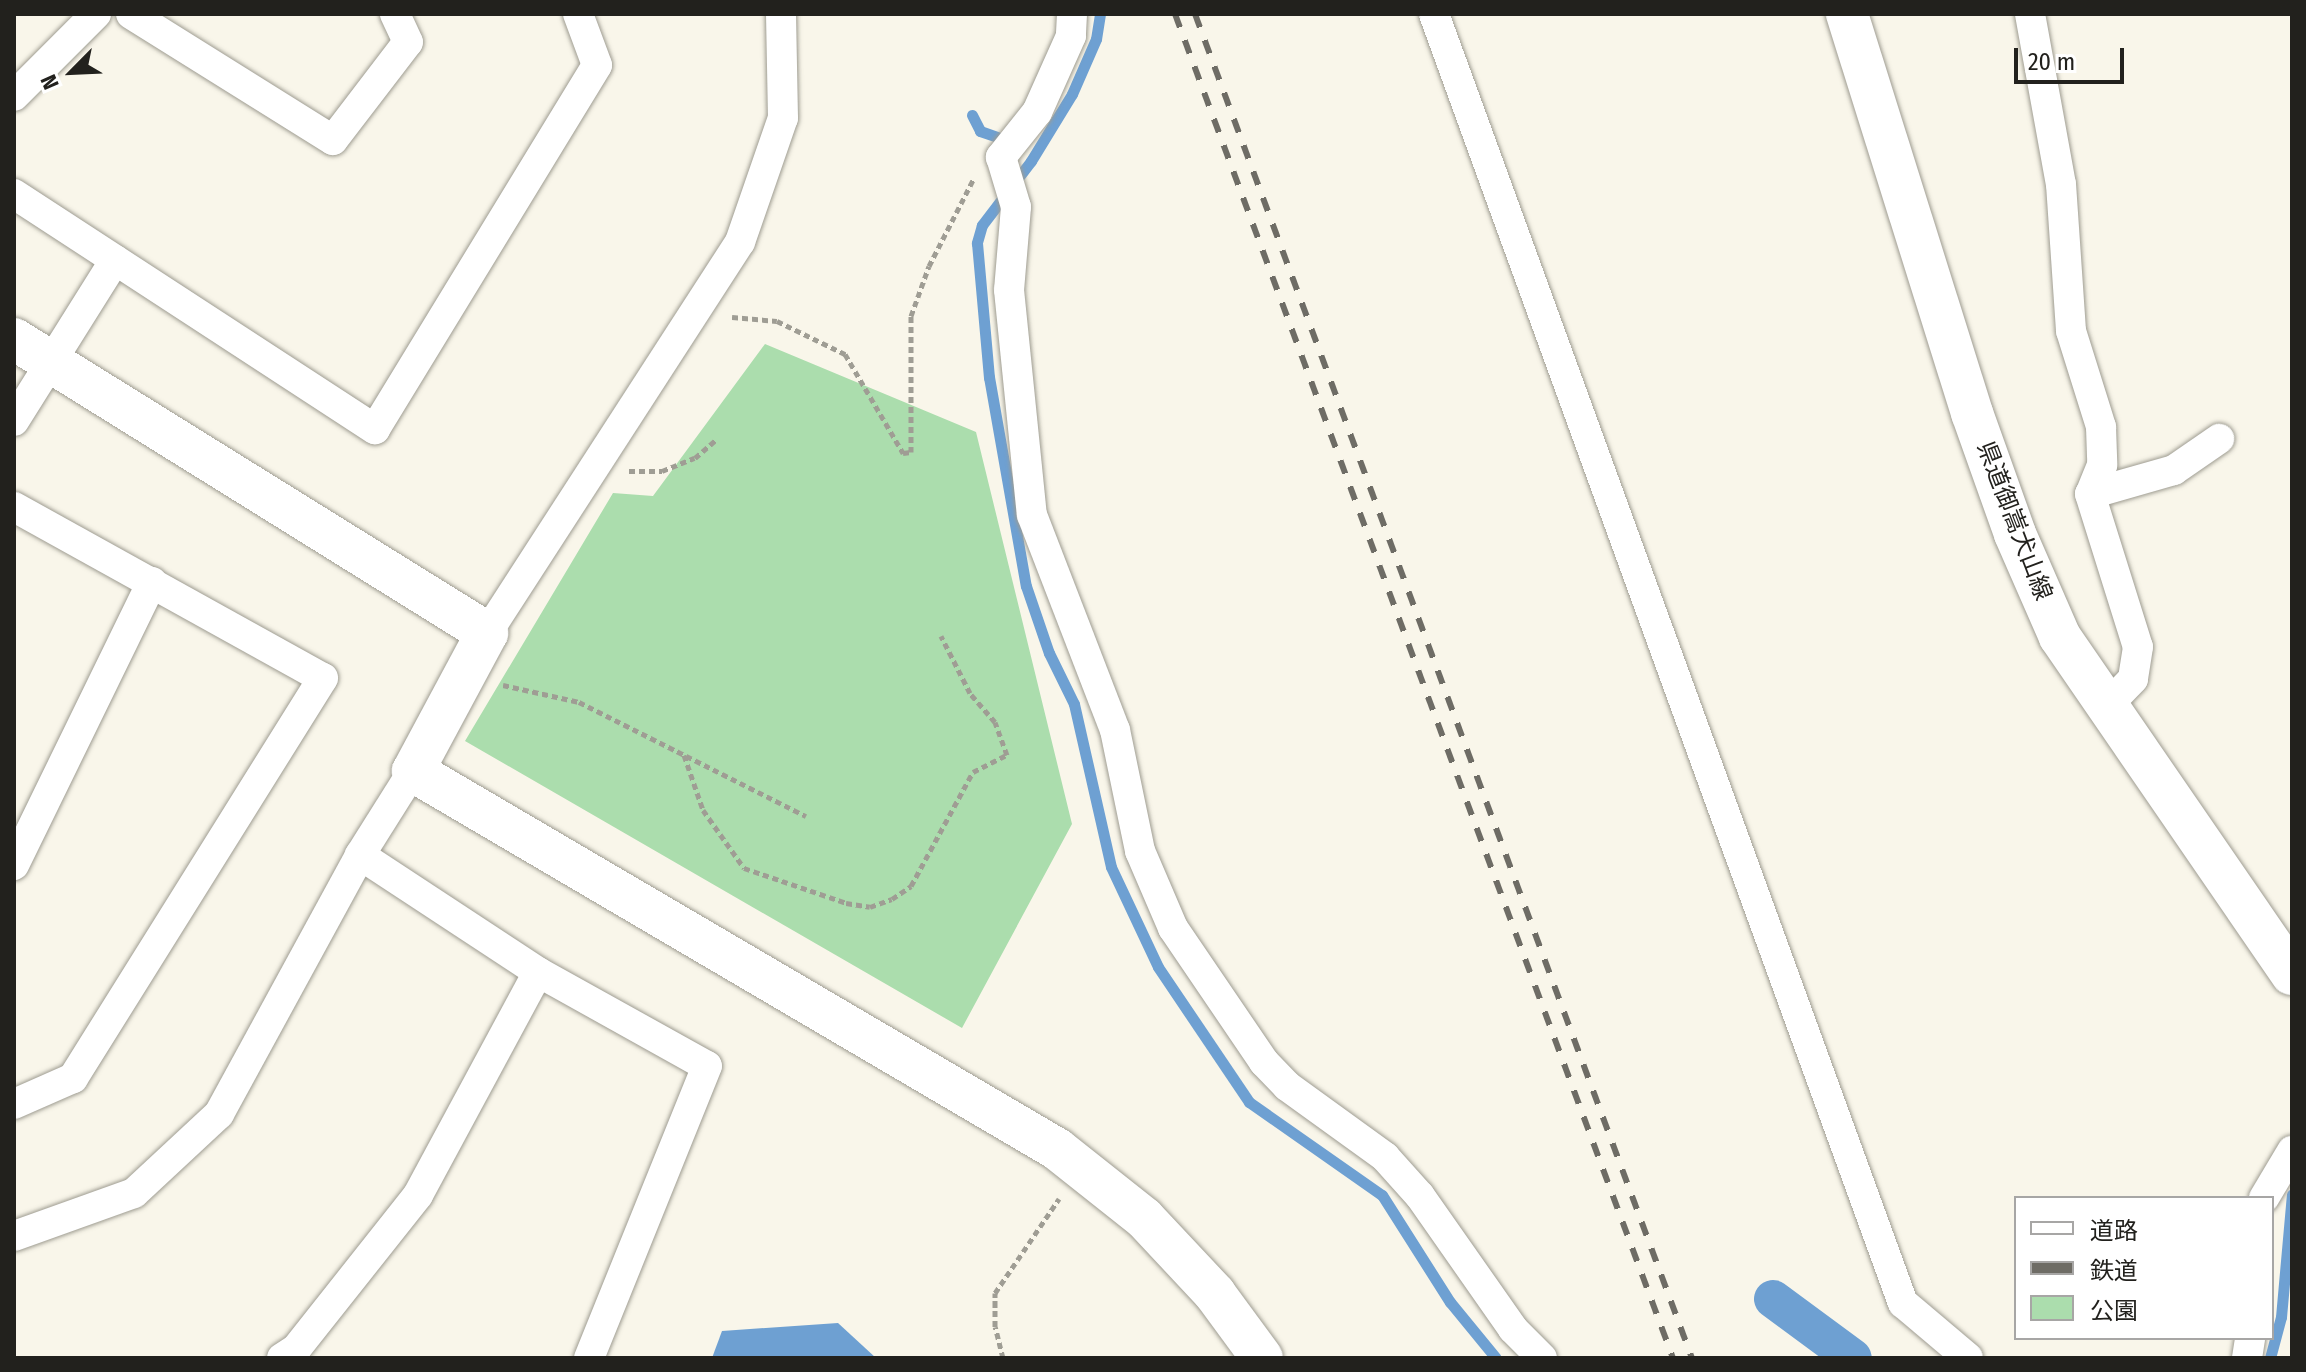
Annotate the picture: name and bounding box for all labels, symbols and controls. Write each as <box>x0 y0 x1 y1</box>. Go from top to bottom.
north arrow <box>32 32 112 112</box>
scale bar <box>2018 32 2128 82</box>
text: 20 m <box>2028 48 2075 76</box>
text: N <box>35 70 65 93</box>
street label: 県道御嵩犬山線 <box>1970 437 2058 605</box>
legend <box>2014 1196 2274 1340</box>
text: 道路 <box>2090 1217 2138 1245</box>
text: 鉄道 <box>2090 1257 2138 1285</box>
text: 公園 <box>2090 1297 2138 1325</box>

